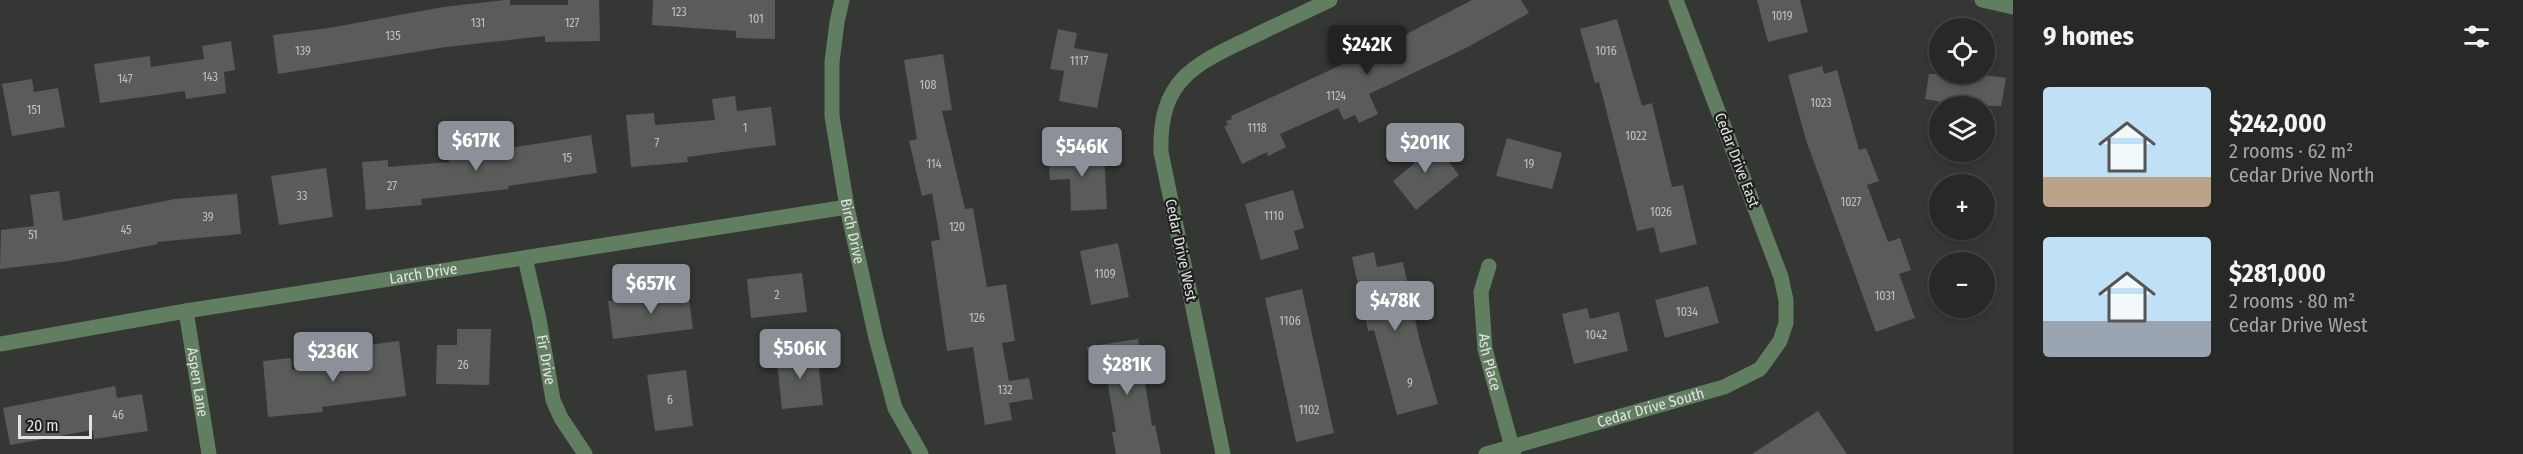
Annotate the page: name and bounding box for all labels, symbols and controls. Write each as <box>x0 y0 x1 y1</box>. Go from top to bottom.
house number: 123 <box>671 5 687 19</box>
house number: 1019 <box>1771 9 1793 23</box>
house number: 101 <box>748 12 764 26</box>
house number: 131 <box>471 16 485 30</box>
house number: 127 <box>565 16 580 30</box>
map controls <box>1929 18 1995 318</box>
button: locate <box>1929 18 1995 84</box>
icon: filters <box>2460 20 2493 53</box>
text: 9 homes <box>2043 21 2134 52</box>
pin: $242K <box>1325 25 1409 76</box>
house number: 135 <box>385 29 401 43</box>
text: $242K <box>1342 32 1392 56</box>
house number: 139 <box>295 44 311 58</box>
house number: 1016 <box>1595 44 1617 58</box>
house number: 1117 <box>1070 54 1088 68</box>
house number: 143 <box>202 70 218 84</box>
house number: 147 <box>117 72 133 86</box>
house number: 108 <box>920 78 936 92</box>
house number: 1124 <box>1326 89 1346 103</box>
house number: 1023 <box>1810 96 1832 110</box>
button: layers <box>1929 96 1995 162</box>
house number: 151 <box>27 103 41 117</box>
text: $242,000 <box>2229 108 2326 139</box>
street label: Cedar Drive East <box>1711 110 1763 210</box>
icon: home <box>2091 111 2163 183</box>
pin: $617K <box>434 121 518 172</box>
house number: 1 <box>743 121 747 135</box>
house number: 1118 <box>1247 121 1267 135</box>
pin: $201K <box>1383 123 1467 174</box>
pin: $546K <box>1040 127 1124 178</box>
text: $617K <box>452 128 500 152</box>
house number: 1022 <box>1625 129 1647 143</box>
text: $201K <box>1400 130 1450 154</box>
text: $546K <box>1056 134 1108 158</box>
house number: 7 <box>655 136 660 150</box>
text: 2 rooms · 62 m² <box>2229 139 2353 163</box>
house number: 15 <box>562 151 573 165</box>
house number: 114 <box>926 157 942 171</box>
house number: 19 <box>1524 157 1534 171</box>
text: Cedar Drive North <box>2229 163 2375 187</box>
button: + <box>1929 174 1995 240</box>
house number: 27 <box>387 179 397 193</box>
house number: 33 <box>297 189 307 203</box>
house number: 1027 <box>1841 195 1862 209</box>
street label: Birch Drive <box>837 197 868 266</box>
street label: Cedar Drive West <box>1161 197 1201 303</box>
house number: 1026 <box>1650 205 1672 219</box>
house number: 1110 <box>1264 209 1284 223</box>
house number: 39 <box>202 210 214 224</box>
house number: 120 <box>949 220 965 234</box>
house number: 45 <box>120 223 132 237</box>
house number: 51 <box>28 228 38 242</box>
button: − <box>1929 252 1995 318</box>
text: $281,000 <box>2229 258 2326 289</box>
street label: Larch Drive <box>388 259 458 288</box>
icon: home <box>2091 261 2163 333</box>
pin: $657K <box>609 264 693 315</box>
house number: 1109 <box>1094 267 1116 281</box>
text: $657K <box>626 271 676 295</box>
pin: $478K <box>1353 281 1437 332</box>
house number: 2 <box>774 288 780 302</box>
text: $478K <box>1370 288 1420 312</box>
house number: 1031 <box>1875 289 1895 303</box>
text: 2 rooms · 80 m² <box>2229 289 2355 313</box>
house number: 1034 <box>1676 305 1698 319</box>
house number: 126 <box>969 311 985 325</box>
text: Cedar Drive West <box>2229 313 2368 337</box>
house number: 1106 <box>1279 314 1301 328</box>
house number: 1042 <box>1585 328 1607 342</box>
pin: $506K <box>758 329 842 380</box>
pin: $236K <box>291 332 375 383</box>
street label: Fir Drive <box>533 333 559 386</box>
street label: Ash Place <box>1475 333 1505 393</box>
text: $506K <box>774 336 826 360</box>
text: $236K <box>308 339 358 363</box>
pin: $281K <box>1085 345 1169 396</box>
street label: Aspen Lane <box>183 346 212 418</box>
text: $281K <box>1102 352 1152 376</box>
house number: 26 <box>457 358 469 372</box>
house number: 9 <box>1407 376 1413 390</box>
house number: 132 <box>997 383 1013 397</box>
street label: Cedar Drive South <box>1595 384 1706 431</box>
house number: 6 <box>667 393 673 407</box>
house number: 1102 <box>1299 403 1319 417</box>
house number: 46 <box>112 408 124 422</box>
scale bar <box>18 412 92 440</box>
text: 20 m <box>27 416 58 435</box>

